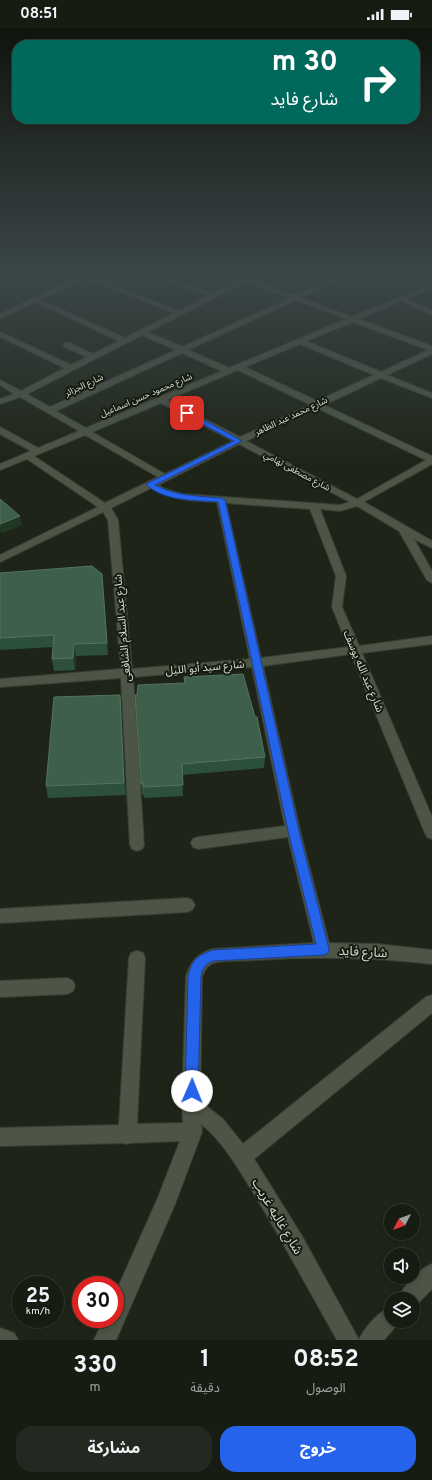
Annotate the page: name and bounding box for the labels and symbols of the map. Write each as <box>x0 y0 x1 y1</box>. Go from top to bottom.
street label: شارع محمود حسن اسماعيل <box>98 371 194 421</box>
street label: شارع الجزائر <box>62 372 106 401</box>
street label: شارع محمد عبد الظاهر <box>252 395 330 439</box>
pin <box>170 396 204 430</box>
street label: شارع مصطفى تهامي <box>261 449 332 495</box>
street label: شارع عبد السلام الشافعى <box>111 573 135 682</box>
street label: شارع عبد الله يوسف <box>340 628 387 715</box>
street label: شارع سيد أبو الليل <box>165 657 246 678</box>
street label: شارع فايد <box>338 944 388 963</box>
position arrow <box>171 1070 213 1112</box>
street label: شارع غاليه غريب <box>246 1176 305 1258</box>
north arrow <box>384 1204 420 1240</box>
speed limit sign: 30 <box>72 1276 124 1328</box>

